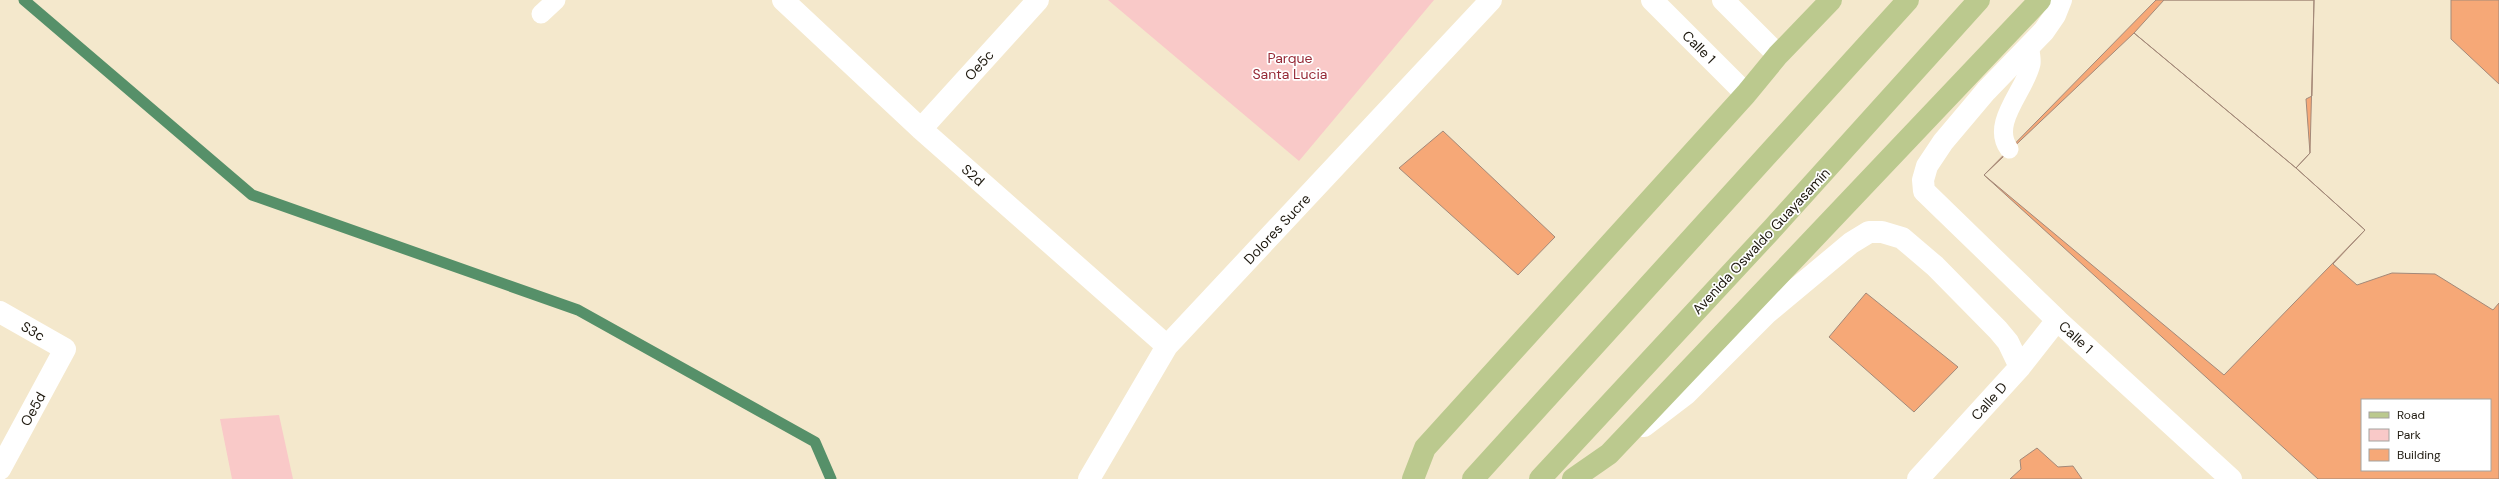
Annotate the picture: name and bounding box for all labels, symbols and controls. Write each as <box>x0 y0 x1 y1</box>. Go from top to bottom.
street label: Calle 1 <box>1679 27 1719 67</box>
street label: Oe5c <box>960 46 998 84</box>
park label: Parque Santa Lucia <box>1253 49 1327 83</box>
street label: S2d <box>958 160 988 190</box>
street label: Avenida Oswaldo Guayasamín <box>1688 164 1834 318</box>
street label: Dolores Sucre <box>1240 190 1314 268</box>
street label: S3c <box>18 317 48 345</box>
street label: Calle 1 <box>2055 317 2097 357</box>
street label: Calle D <box>1967 378 2011 424</box>
street label: Oe5d <box>16 389 50 429</box>
legend <box>2361 399 2491 471</box>
text: Road <box>2397 407 2425 423</box>
text: Park <box>2397 427 2421 443</box>
text: Building <box>2397 447 2441 463</box>

